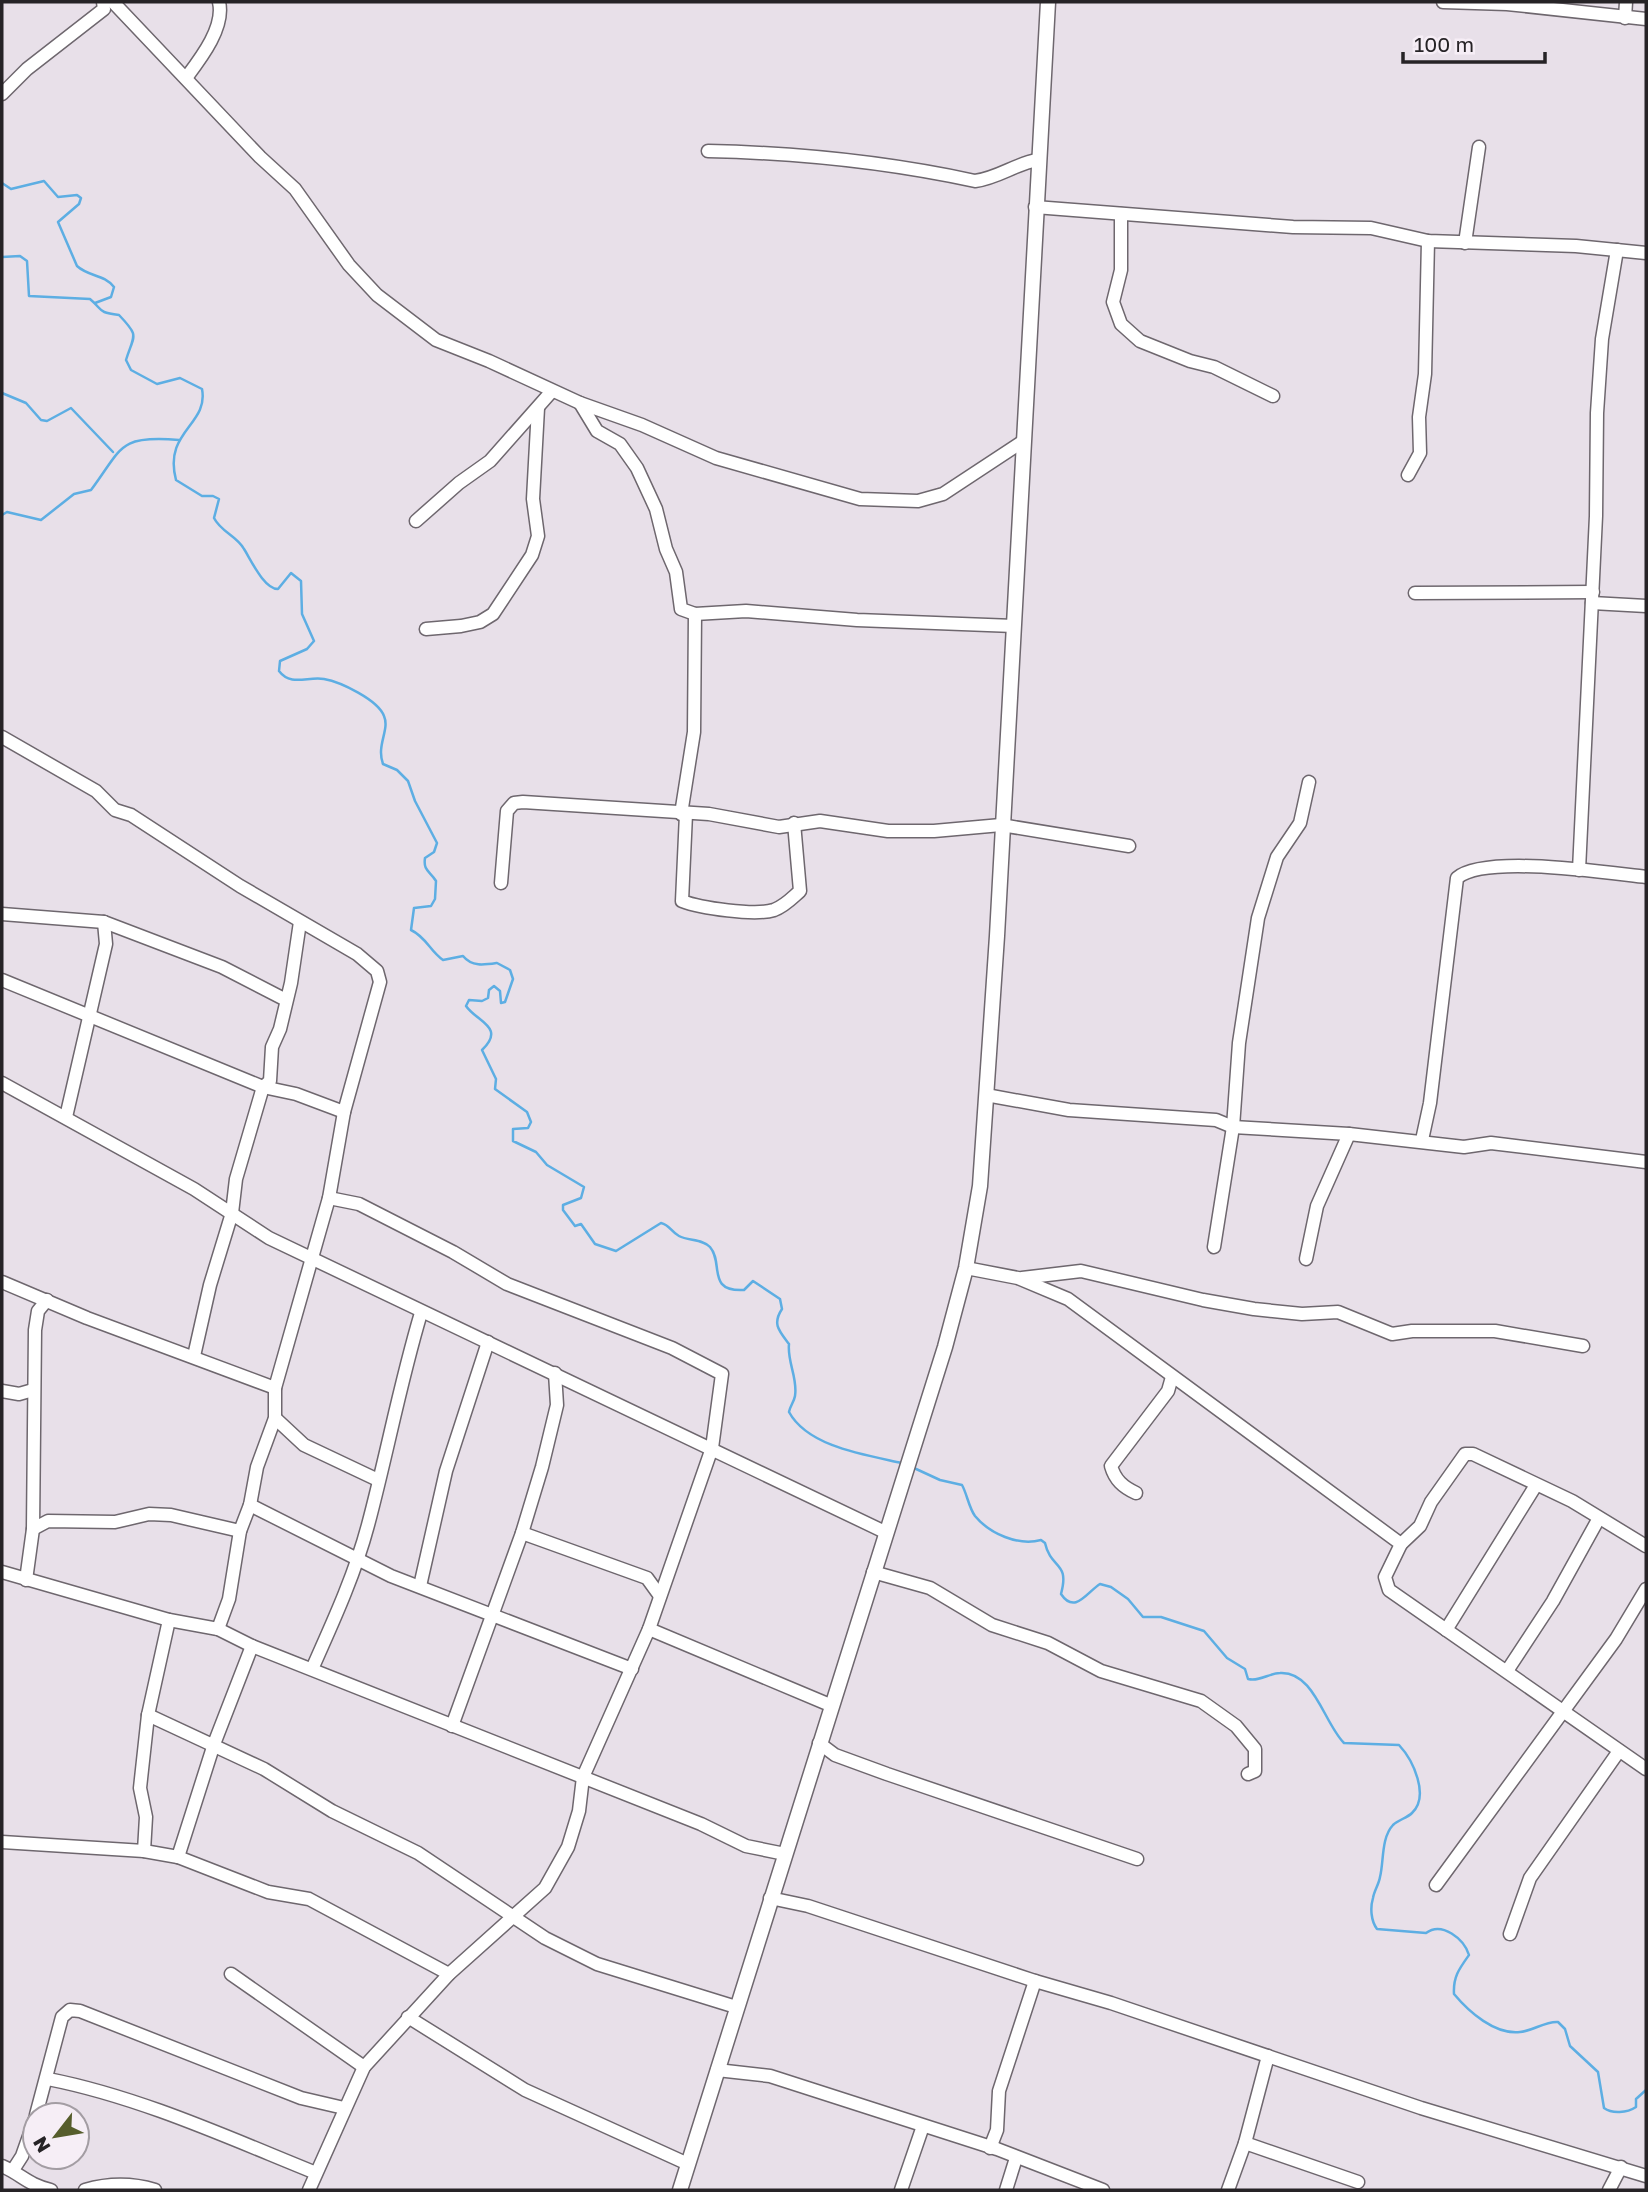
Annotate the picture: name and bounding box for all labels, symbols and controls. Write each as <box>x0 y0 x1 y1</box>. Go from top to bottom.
scale bar <box>1403 21 1545 65</box>
text: 100 m <box>1414 31 1474 57</box>
north arrow <box>21 2101 91 2171</box>
text: N <box>27 2133 55 2157</box>

